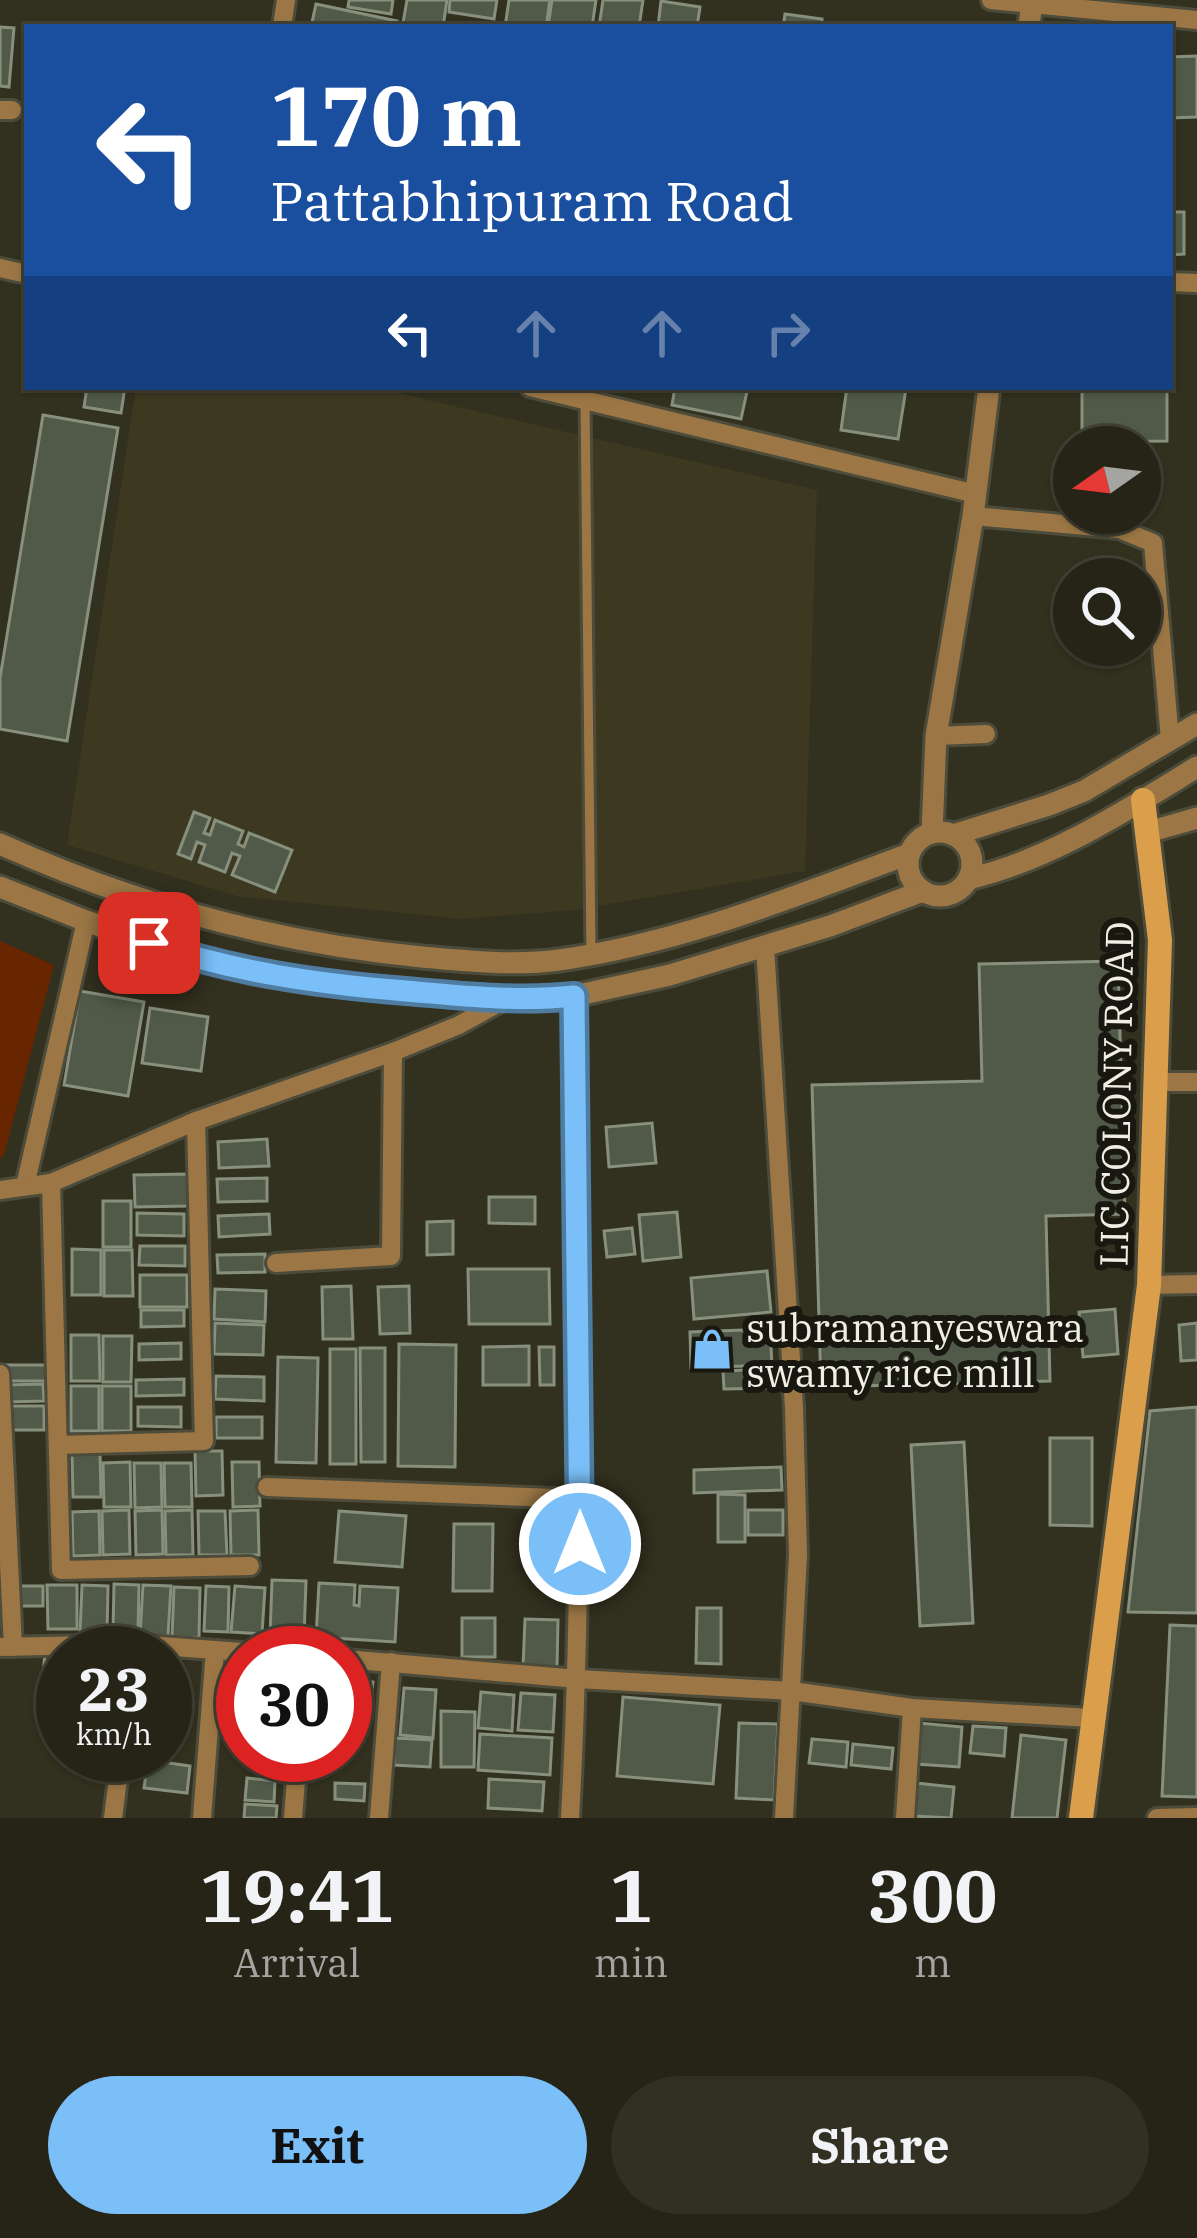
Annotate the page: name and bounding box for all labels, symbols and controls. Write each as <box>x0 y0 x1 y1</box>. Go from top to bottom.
text: 170 m <box>270 60 522 169</box>
icon: left <box>72 72 228 228</box>
text: Pattabhipuram Road <box>270 166 794 236</box>
icon: left <box>377 300 443 366</box>
icon: ahead <box>503 300 569 366</box>
icon: ahead <box>629 300 695 366</box>
icon: right <box>755 300 821 366</box>
north arrow <box>1053 426 1161 534</box>
map controls <box>1053 426 1161 666</box>
button: search <box>1053 558 1161 666</box>
pin <box>98 892 200 994</box>
icon: arrive <box>116 910 182 976</box>
street label: LIC COLONY ROAD <box>1087 921 1145 1267</box>
place label: subramanyeswara swamy rice mill <box>746 1302 1084 1398</box>
shop icon: subramanyeswara swamy rice mill <box>689 1326 735 1372</box>
position arrow <box>517 1481 643 1607</box>
speed limit sign: 30 <box>216 1626 372 1782</box>
text: 23 <box>78 1649 150 1728</box>
text: km/h <box>76 1714 152 1753</box>
text: 19:41 <box>200 1848 394 1942</box>
text: 1 <box>609 1848 653 1942</box>
text: 300 <box>868 1848 997 1942</box>
text: Arrival <box>233 1937 360 1988</box>
text: min <box>594 1937 668 1988</box>
text: m <box>914 1937 951 1988</box>
button: Exit <box>48 2076 587 2214</box>
button: Share <box>611 2076 1149 2214</box>

